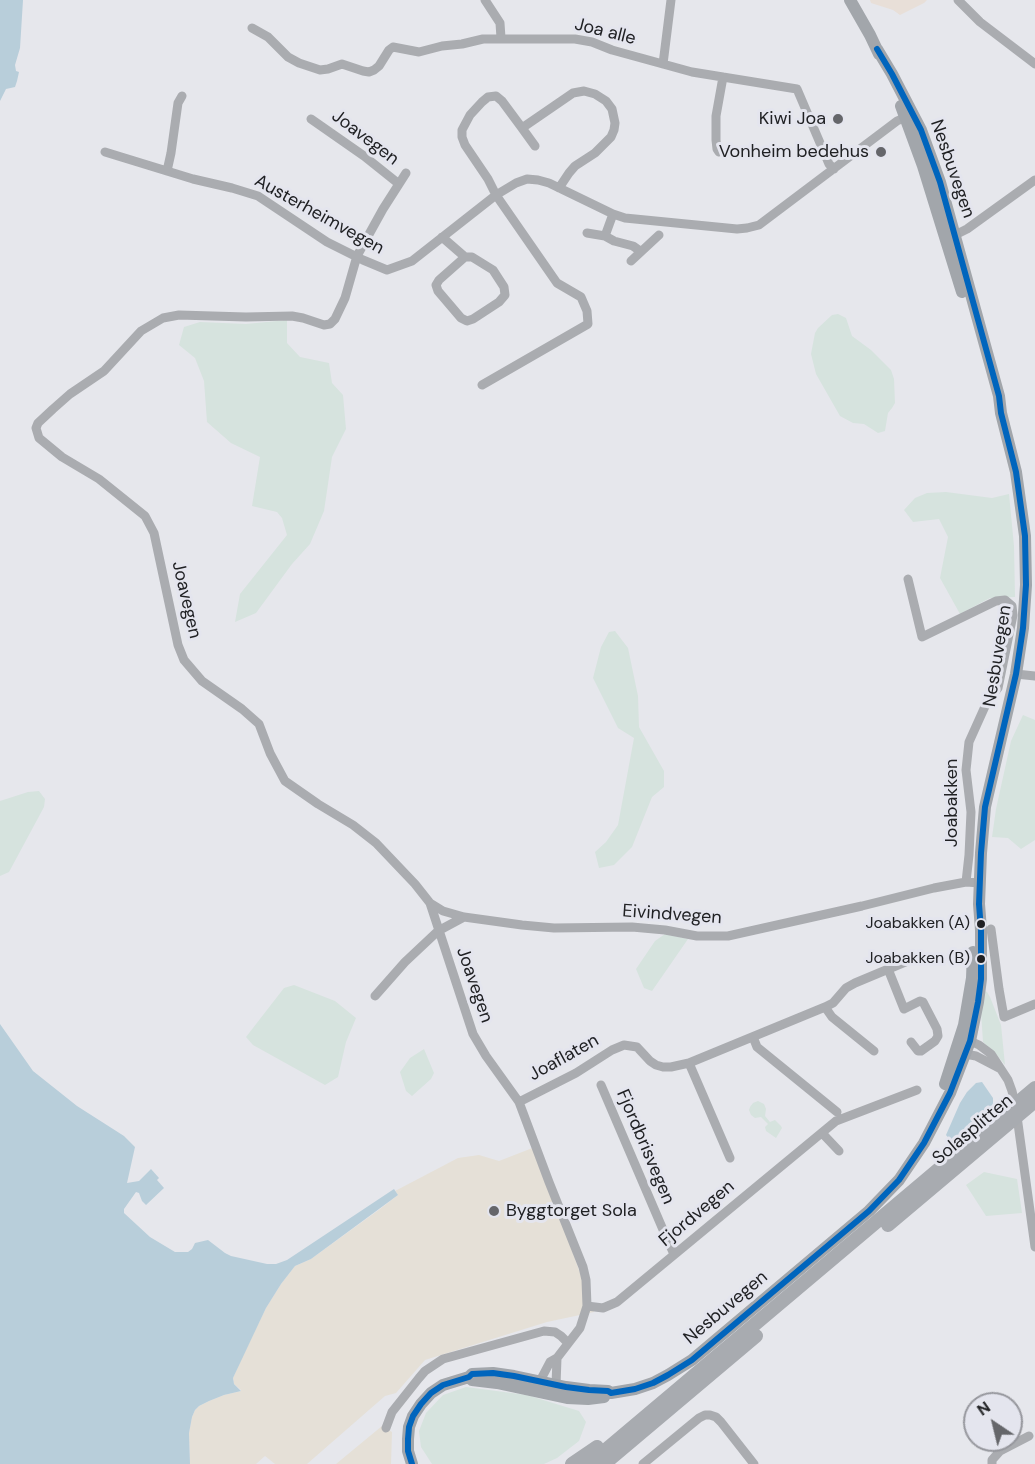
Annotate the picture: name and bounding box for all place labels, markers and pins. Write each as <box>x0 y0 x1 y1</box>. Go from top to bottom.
place label: Kiwi Joa <box>759 108 826 130</box>
marker: Kiwi Joa <box>831 112 845 126</box>
place label: Vonheim bedehus <box>719 141 869 163</box>
marker: Vonheim bedehus <box>874 145 888 159</box>
place label: Joabakken (A) <box>866 914 970 934</box>
marker: Joabakken (A) <box>975 918 987 930</box>
place label: Joabakken (B) <box>865 949 970 969</box>
marker: Joabakken (B) <box>975 953 987 965</box>
place label: Byggtorget Sola <box>506 1200 637 1222</box>
marker: Byggtorget Sola <box>487 1204 501 1218</box>

